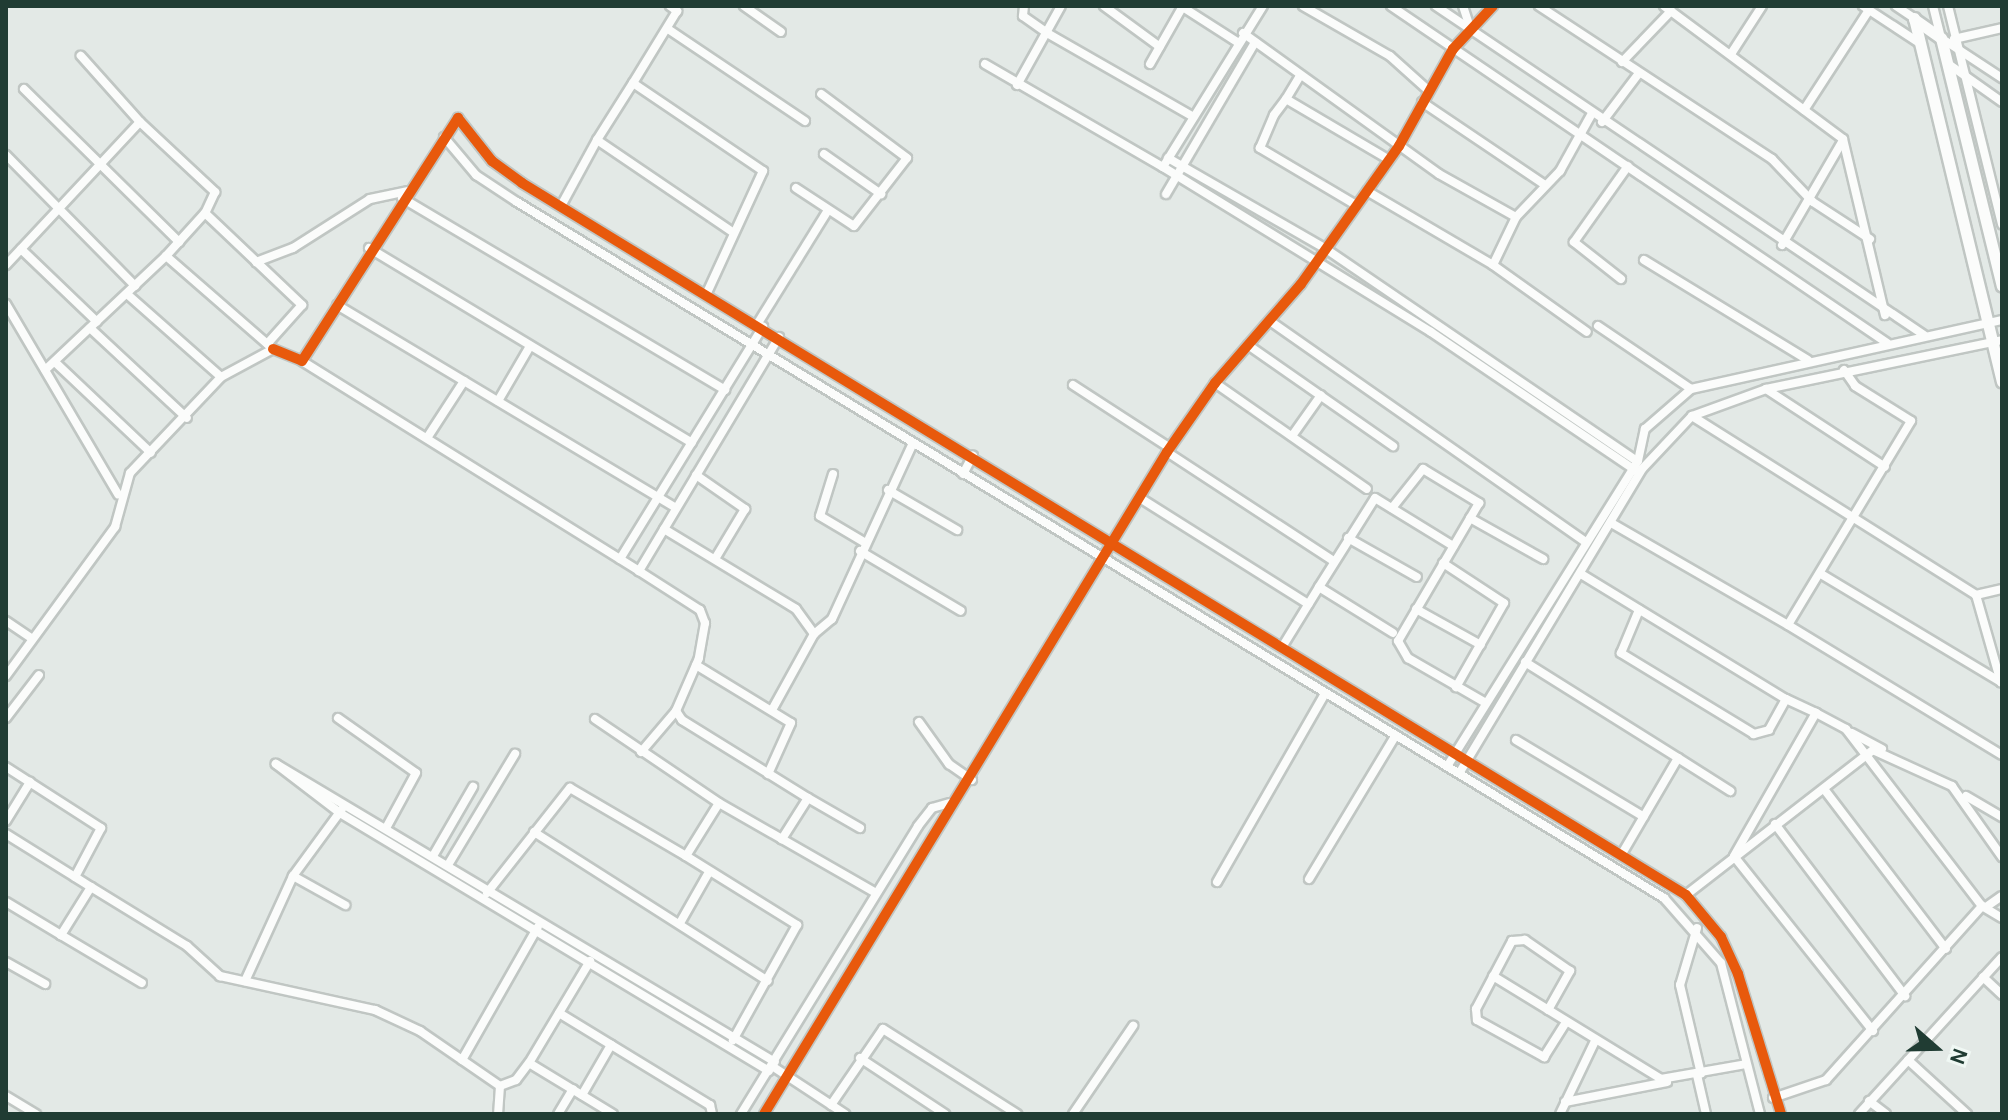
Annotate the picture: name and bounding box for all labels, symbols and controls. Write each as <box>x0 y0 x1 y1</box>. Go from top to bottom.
north arrow <box>1896 1008 1976 1088</box>
text: N <box>1944 1044 1973 1068</box>

